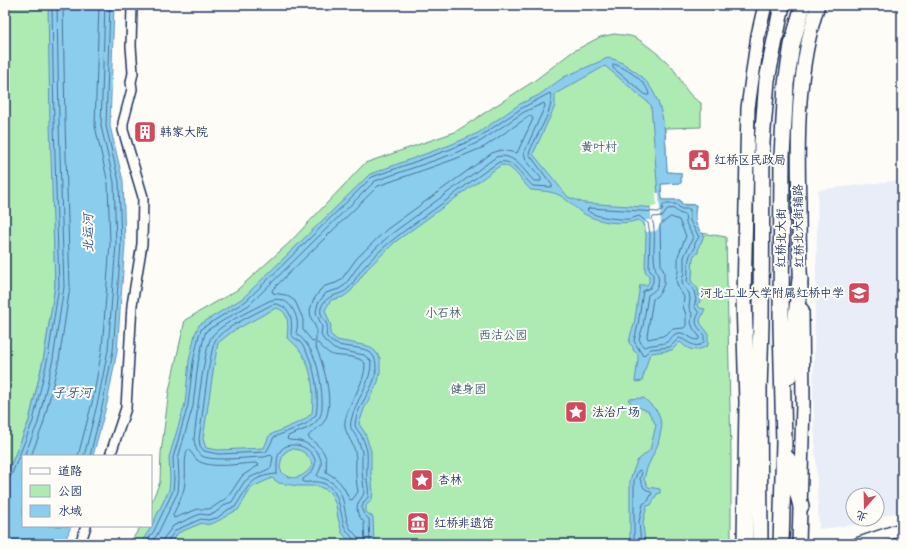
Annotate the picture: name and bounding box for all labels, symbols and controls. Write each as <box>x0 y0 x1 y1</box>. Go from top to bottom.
building icon: 韩家大院 <box>132 119 158 145</box>
place label: 韩家大院 <box>160 123 208 142</box>
park label: 黄叶村 <box>581 138 617 157</box>
public building icon: 红桥区民政局 <box>686 147 712 173</box>
place label: 红桥区民政局 <box>714 151 786 170</box>
street label: 红桥北大街辅路 <box>789 184 809 268</box>
street label: 红桥北大街 <box>772 208 791 268</box>
water label: 北运河 <box>78 211 100 253</box>
school or university icon: 河北工业大学附属红桥中学 <box>846 280 872 306</box>
place label: 河北工业大学附属红桥中学 <box>700 284 844 303</box>
park label: 小石林 <box>425 304 461 323</box>
park label: 西沽公园 <box>479 326 527 345</box>
park label: 健身园 <box>450 380 486 399</box>
water label: 子牙河 <box>52 383 93 404</box>
place icon: 法治广场 <box>563 399 589 425</box>
place label: 法治广场 <box>592 403 640 422</box>
legend <box>22 455 152 527</box>
text: 道路 <box>58 462 82 481</box>
place icon: 杏林 <box>409 467 435 493</box>
place label: 杏林 <box>438 471 462 490</box>
text: 公园 <box>58 482 82 501</box>
north arrow <box>845 487 885 527</box>
text: 水域 <box>58 502 82 521</box>
text: 北 <box>854 505 870 526</box>
museum icon: 红桥非遗馆 <box>405 510 431 536</box>
place label: 红桥非遗馆 <box>434 514 494 533</box>

